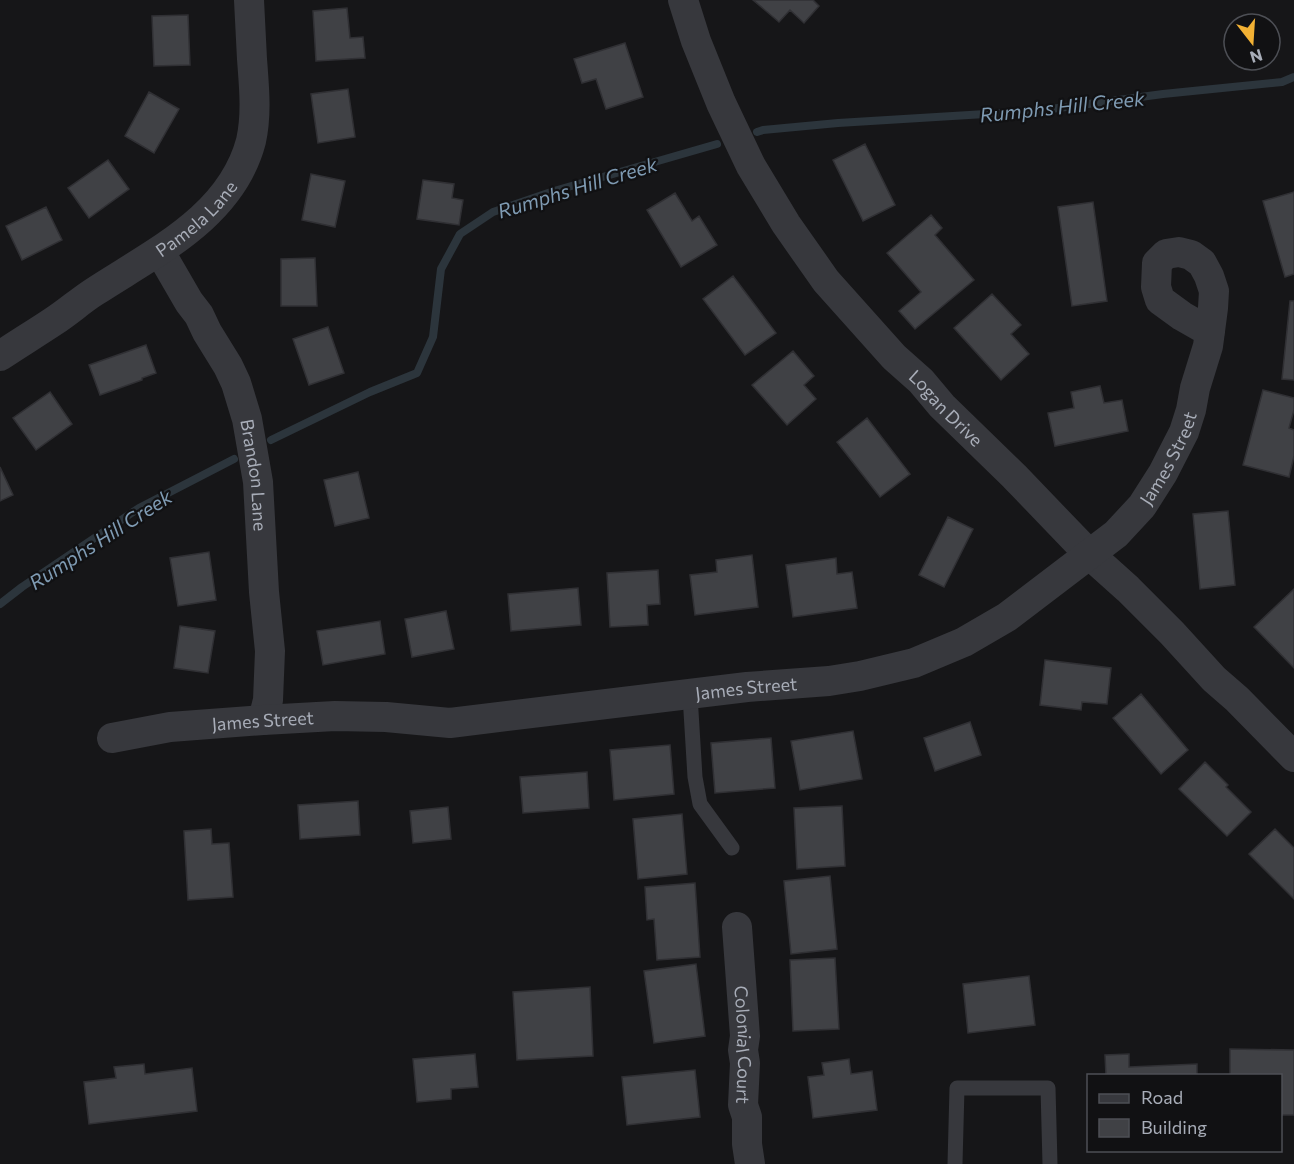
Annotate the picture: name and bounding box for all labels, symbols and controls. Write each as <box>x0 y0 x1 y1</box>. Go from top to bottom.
north arrow <box>1222 12 1282 72</box>
text: N <box>1248 46 1265 68</box>
water label: Rumphs Hill Creek <box>978 85 1147 127</box>
water label: Rumphs Hill Creek <box>494 151 661 223</box>
street label: Pamela Lane <box>151 177 241 261</box>
street label: Logan Drive <box>905 365 988 451</box>
street label: James Street <box>1135 409 1201 509</box>
street label: Brandon Lane <box>236 417 272 532</box>
water label: Rumphs Hill Creek <box>24 483 177 594</box>
street label: James Street <box>694 672 798 704</box>
street label: James Street <box>211 706 314 735</box>
street label: Colonial Court <box>730 985 757 1104</box>
legend <box>1087 1074 1282 1152</box>
text: Road <box>1141 1086 1183 1108</box>
text: Building <box>1141 1116 1207 1138</box>

